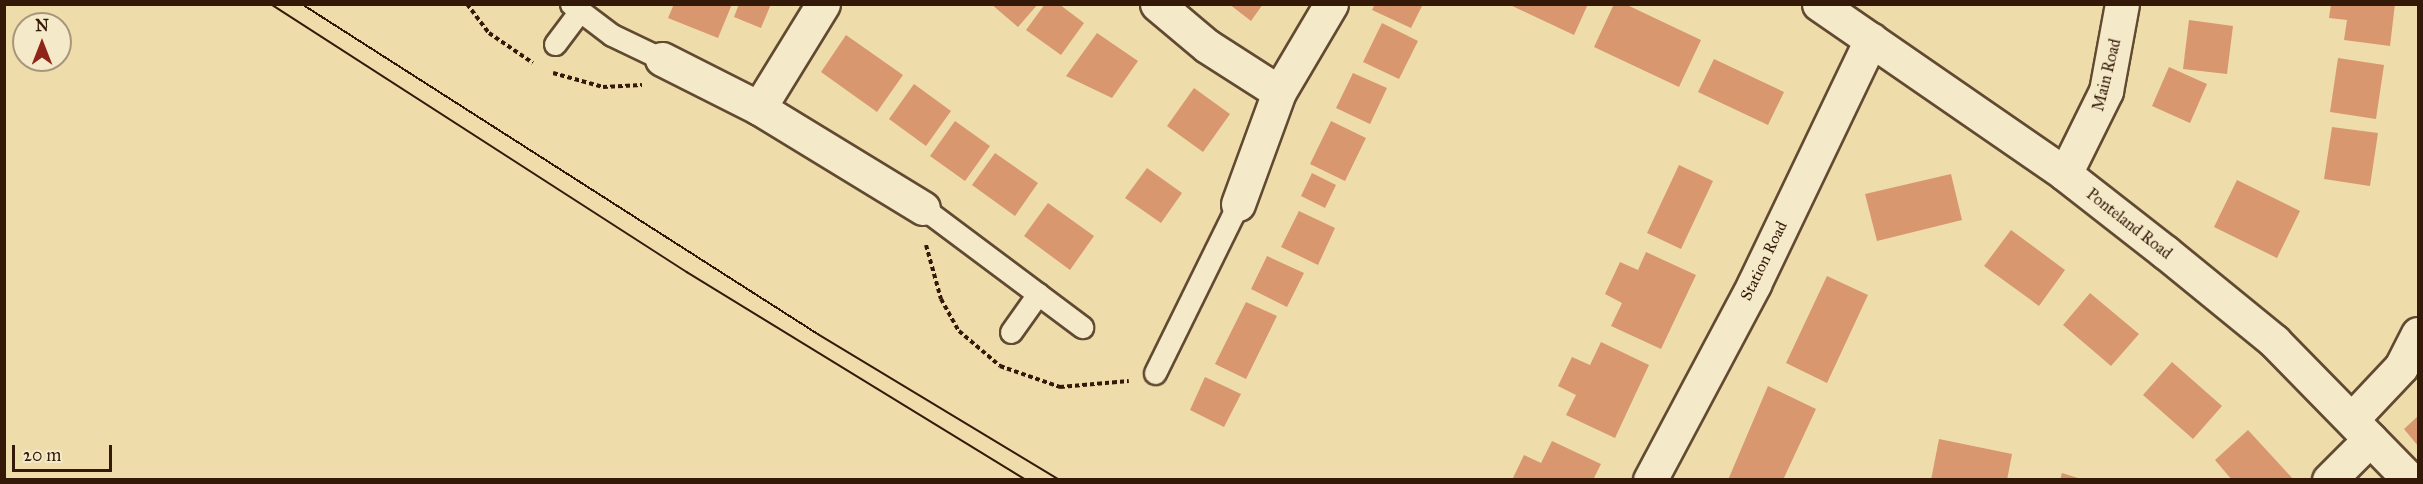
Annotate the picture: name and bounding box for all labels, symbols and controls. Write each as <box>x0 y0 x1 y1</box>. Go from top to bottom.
north arrow <box>12 12 72 72</box>
text: N <box>35 16 49 35</box>
street label: Main Road <box>2089 37 2125 113</box>
street label: Ponteland Road <box>2082 185 2176 263</box>
street label: Station Road <box>1737 218 1791 304</box>
scale bar <box>15 433 116 471</box>
text: 20 m <box>23 444 61 466</box>

